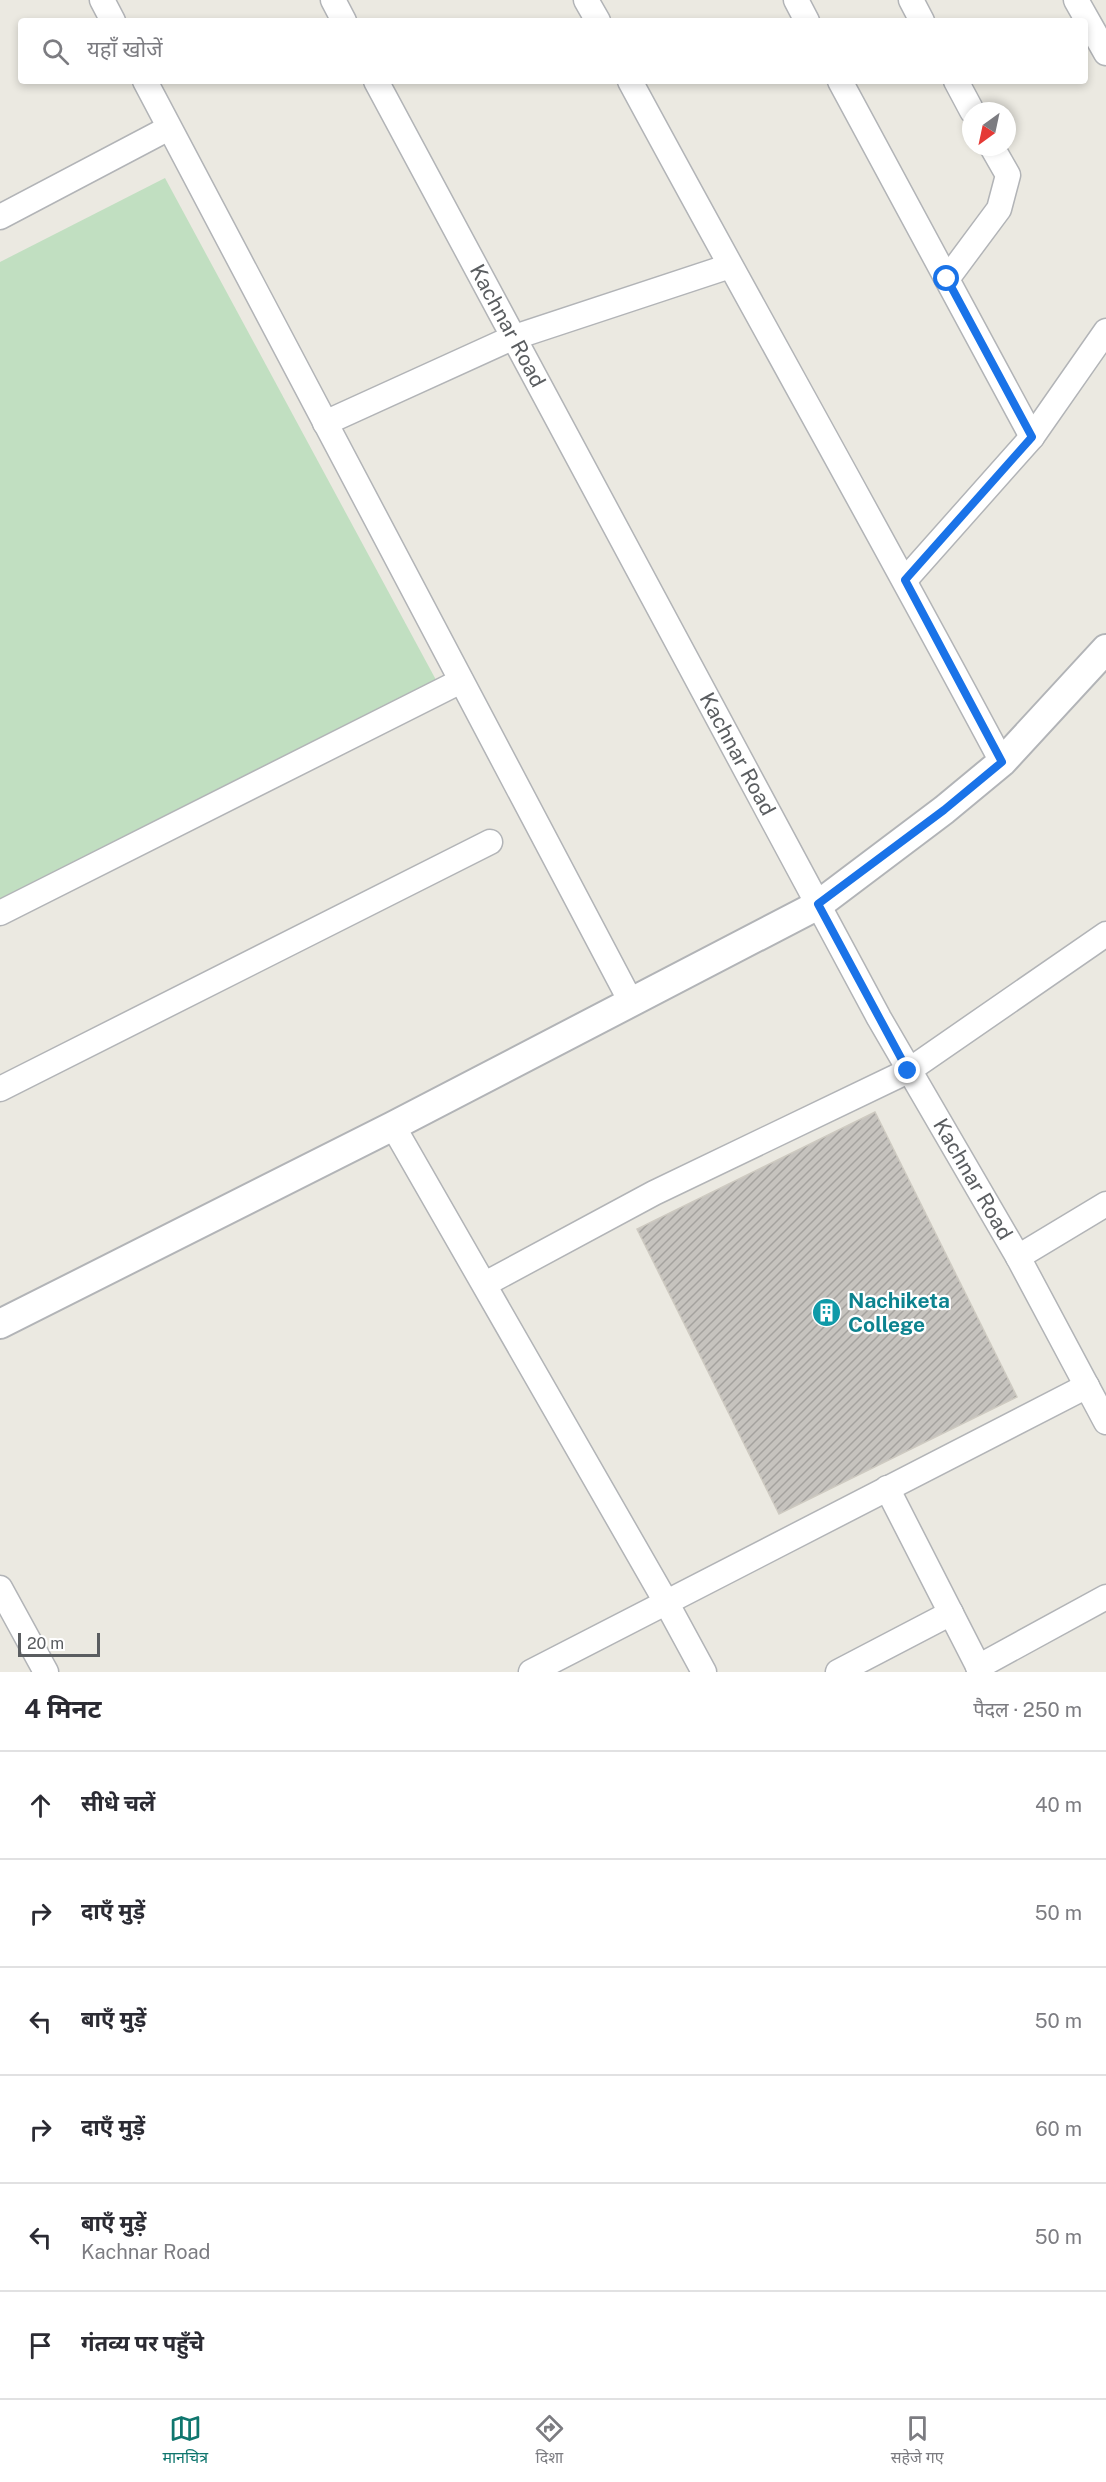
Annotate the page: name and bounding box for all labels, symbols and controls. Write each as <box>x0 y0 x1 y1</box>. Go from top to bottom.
search box <box>18 18 1088 84</box>
icon: search <box>39 35 72 68</box>
text: यहाँ खोजें <box>87 36 163 62</box>
north arrow <box>962 102 1016 156</box>
street label: Kachnar Road <box>465 260 551 392</box>
route start <box>933 265 959 291</box>
street label: Kachnar Road <box>695 688 781 820</box>
route end <box>894 1057 920 1083</box>
street label: Kachnar Road <box>928 1114 1018 1244</box>
place label: Nachiketa College <box>848 1288 950 1337</box>
building icon: Nachiketa College <box>811 1297 843 1329</box>
scale bar <box>18 1630 100 1658</box>
text: 20 m <box>27 1634 64 1653</box>
text: 4 मिनट <box>24 1693 102 1724</box>
text: पैदल · 250 m <box>973 1698 1082 1722</box>
icon: ahead <box>24 1789 57 1822</box>
text: सीधे चलें <box>81 1790 155 1816</box>
text: 40 m <box>1035 1793 1082 1817</box>
icon: right <box>24 1897 57 1930</box>
text: दाएँ मुड़ें <box>81 1898 145 1924</box>
text: 50 m <box>1035 1901 1082 1925</box>
icon: left <box>24 2005 57 2038</box>
text: बाएँ मुड़ें <box>81 2006 146 2032</box>
text: 50 m <box>1035 2009 1082 2033</box>
icon: right <box>24 2113 57 2146</box>
text: दाएँ मुड़ें <box>81 2114 145 2140</box>
text: 60 m <box>1035 2117 1082 2141</box>
text: बाएँ मुड़ें <box>81 2210 146 2236</box>
icon: left <box>24 2221 57 2254</box>
text: 50 m <box>1035 2225 1082 2249</box>
text: Kachnar Road <box>81 2240 210 2264</box>
icon: arrive <box>24 2329 57 2362</box>
text: गंतव्य पर पहुँचे <box>81 2330 204 2356</box>
tab: मानचित्र <box>162 2412 208 2470</box>
tab: दिशा <box>533 2412 566 2470</box>
tab: सहेजे गए <box>891 2412 944 2470</box>

